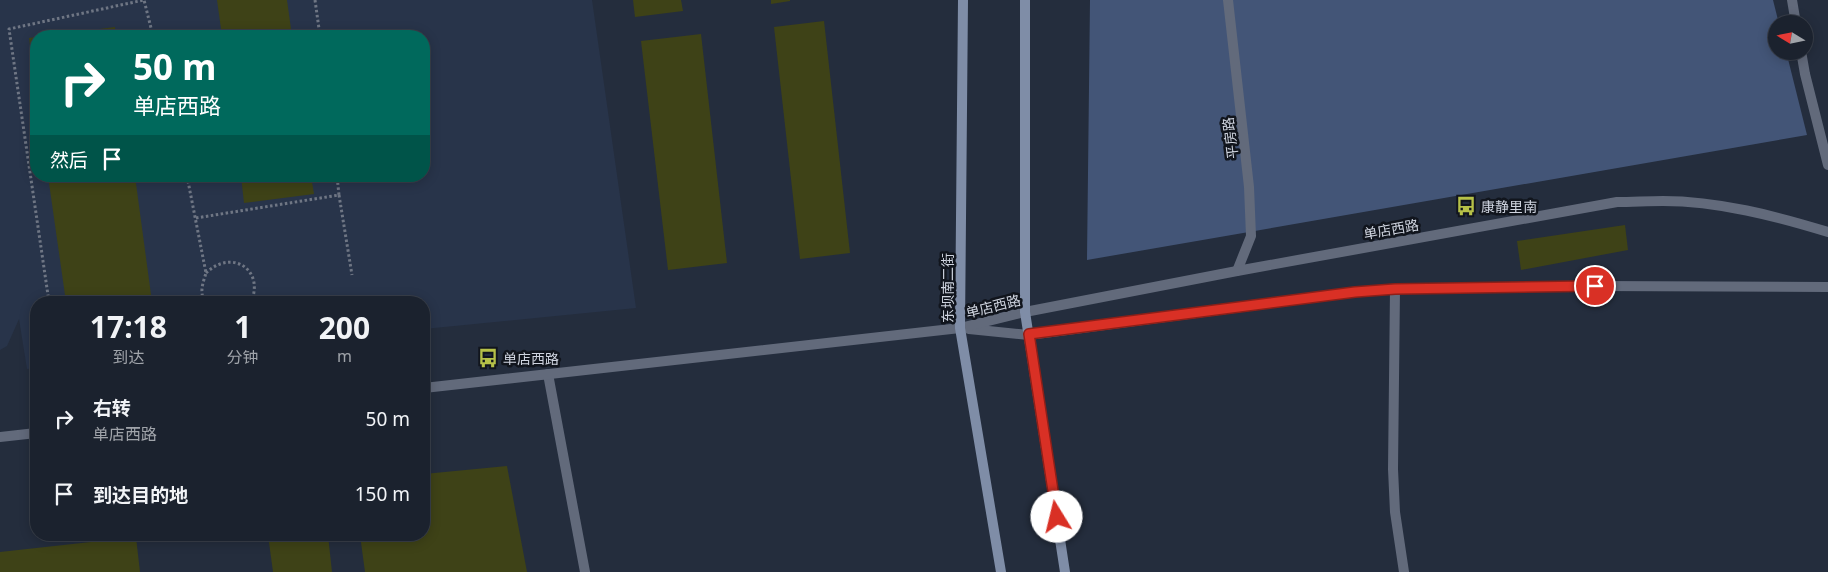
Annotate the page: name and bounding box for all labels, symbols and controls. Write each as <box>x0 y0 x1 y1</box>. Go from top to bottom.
north arrow <box>1768 15 1812 60</box>
map controls <box>1768 15 1813 60</box>
text: 50 m <box>133 43 216 90</box>
icon: right <box>50 50 115 115</box>
text: 单店西路 <box>133 90 221 120</box>
street label: 平房路 <box>1218 116 1242 160</box>
icon: arrive <box>98 145 126 173</box>
text: 然后 <box>50 147 88 173</box>
bus stop icon: 康静里南 <box>1455 195 1477 217</box>
place label: 康静里南 <box>1481 197 1537 216</box>
street label: 单店西路 <box>1362 215 1420 243</box>
street label: 东坝南二街 <box>938 253 957 323</box>
pin <box>1574 265 1616 307</box>
icon: arrive <box>1581 272 1609 300</box>
street label: 单店西路 <box>964 290 1022 322</box>
text: 17:18 <box>90 306 167 347</box>
text: 1 <box>234 306 251 347</box>
text: 200 <box>319 307 370 348</box>
text: m <box>337 345 352 367</box>
text: 到达 <box>112 346 144 368</box>
text: 分钟 <box>227 346 259 368</box>
bus stop icon: 单店西路 <box>477 347 499 369</box>
place label: 单店西路 <box>503 349 559 368</box>
text: 右转 <box>93 395 131 421</box>
icon: right <box>50 405 78 433</box>
text: 50 m <box>366 406 410 432</box>
text: 单店西路 <box>93 423 157 445</box>
icon: arrive <box>50 480 78 508</box>
text: 150 m <box>355 481 410 507</box>
text: 到达目的地 <box>93 482 188 508</box>
position arrow <box>1030 490 1082 542</box>

